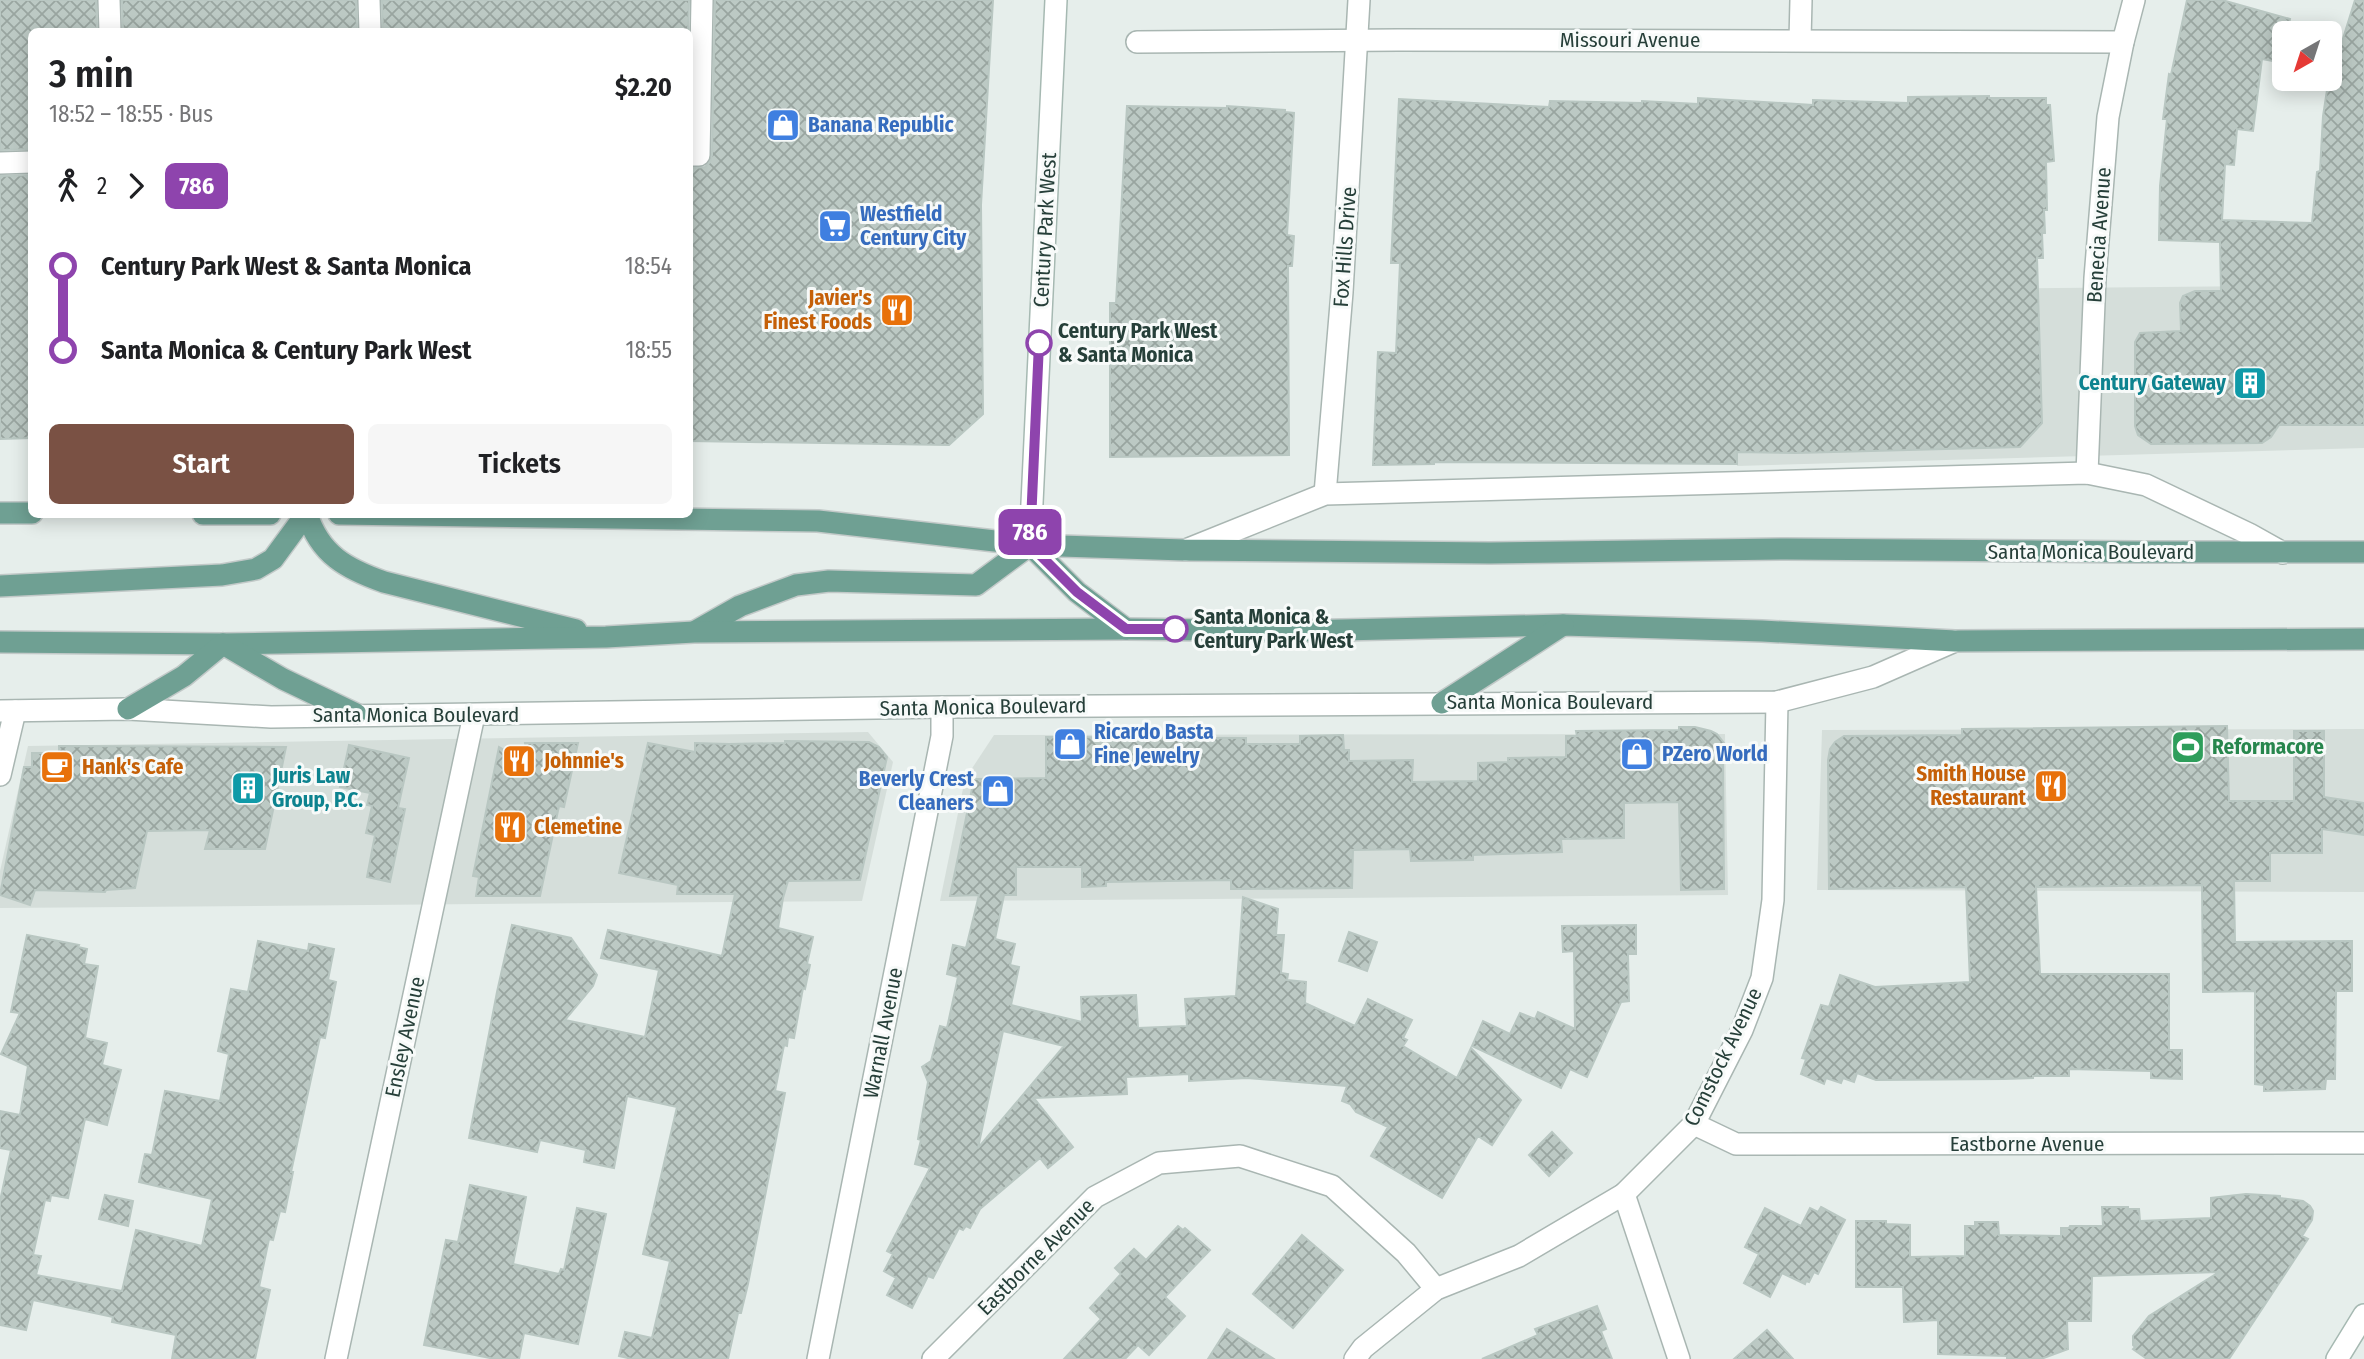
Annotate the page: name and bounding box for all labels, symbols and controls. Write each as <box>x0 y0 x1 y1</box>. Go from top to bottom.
north arrow <box>2272 21 2342 91</box>
map controls <box>2272 21 2342 91</box>
street label: Missouri Avenue <box>1560 27 1700 53</box>
text: 3 min <box>49 51 134 97</box>
text: $2.20 <box>615 72 672 103</box>
text: 18:52 – 18:55 · Bus <box>49 100 213 128</box>
shop icon: Banana Republic <box>764 106 802 144</box>
place label: Banana Republic <box>808 112 954 138</box>
street label: Century Park West <box>1028 152 1062 308</box>
street label: Benecia Avenue <box>2081 166 2117 304</box>
icon: walk <box>49 167 87 205</box>
icon: forward <box>117 167 155 205</box>
text: 2 <box>97 172 107 200</box>
text: 786 <box>179 172 214 200</box>
street label: Fox Hills Drive <box>1328 186 1362 308</box>
place label: Westfield Century City <box>860 201 967 251</box>
supermarket icon: Westfield Century City <box>816 207 854 245</box>
text: Century Park West & Santa Monica <box>101 251 471 282</box>
text: 18:54 <box>625 252 672 280</box>
place label: Javier's Finest Foods <box>764 285 872 335</box>
restaurant icon: Javier's Finest Foods <box>878 291 916 329</box>
place label: Century Park West & Santa Monica <box>1058 318 1218 368</box>
marker: Century Park West & Santa Monica <box>1026 330 1052 356</box>
text: Santa Monica & Century Park West <box>101 335 471 366</box>
text: 18:55 <box>626 336 672 364</box>
building icon: Century Gateway <box>2231 364 2269 402</box>
place label: Century Gateway <box>2079 370 2227 396</box>
button: Start <box>49 424 354 504</box>
button: Tickets <box>368 424 672 504</box>
line badge: 786 <box>990 509 1070 555</box>
text: 786 <box>1012 518 1048 546</box>
street label: Santa Monica Boulevard <box>1988 539 2194 565</box>
place label: Santa Monica & Century Park West <box>1194 604 1354 654</box>
marker: Santa Monica & Century Park West <box>1162 616 1188 642</box>
street label: Santa Monica Boulevard <box>1447 689 1653 715</box>
street label: Santa Monica Boulevard <box>879 692 1087 722</box>
street label: Santa Monica Boulevard <box>313 702 519 728</box>
place label: Ricardo Basta Fine Jewelry <box>1094 719 1214 769</box>
shop icon: Ricardo Basta Fine Jewelry <box>1051 725 1089 763</box>
sports icon: Reformacore <box>2169 728 2207 766</box>
place label: Reformacore <box>2212 734 2324 760</box>
shop icon: PZero World <box>1618 735 1656 773</box>
place label: PZero World <box>1662 741 1768 767</box>
restaurant icon: Johnnie's <box>500 742 538 780</box>
cafe icon: Hank's Cafe <box>38 748 76 786</box>
place label: Johnnie's <box>543 748 624 774</box>
place label: Hank's Cafe <box>82 754 184 780</box>
place label: Smith House Restaurant <box>1916 761 2027 811</box>
place label: Juris Law Group, P.C. <box>271 763 363 813</box>
place label: Beverly Crest Cleaners <box>859 766 975 816</box>
restaurant icon: Smith House Restaurant <box>2032 767 2070 805</box>
building icon: Juris Law Group, P.C. <box>229 769 267 807</box>
shop icon: Beverly Crest Cleaners <box>979 772 1017 810</box>
restaurant icon: Clemetine <box>491 808 529 846</box>
place label: Clemetine <box>534 814 623 840</box>
street label: Warnall Avenue <box>858 965 908 1101</box>
street label: Ensley Avenue <box>380 974 430 1100</box>
street label: Comstock Avenue <box>1678 984 1768 1130</box>
street label: Eastborne Avenue <box>1950 1131 2104 1157</box>
street label: Eastborne Avenue <box>972 1193 1100 1321</box>

